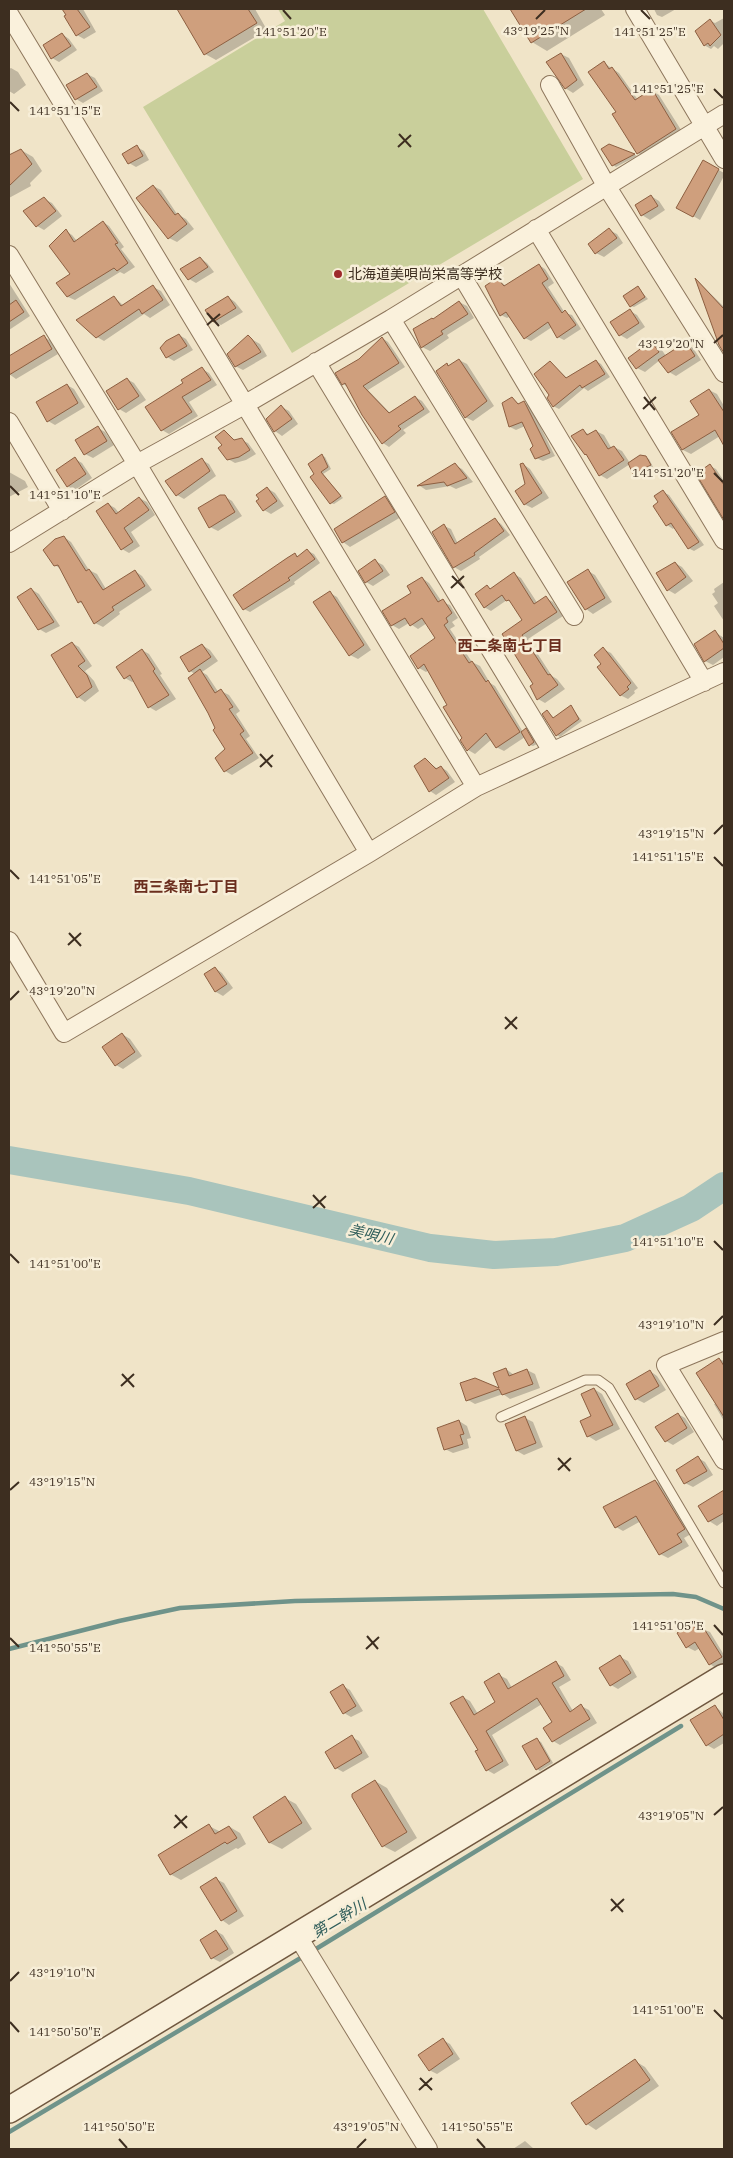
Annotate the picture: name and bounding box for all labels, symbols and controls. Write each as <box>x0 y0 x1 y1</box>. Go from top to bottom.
text: 43°19'25"N <box>503 23 569 38</box>
text: 141°51'20"E <box>255 24 327 39</box>
text: 141°51'25"E <box>614 24 686 39</box>
text: 141°51'25"E <box>632 81 704 96</box>
text: 141°51'15"E <box>29 103 101 118</box>
place label: 北海道美唄尚栄高等学校 <box>348 265 502 283</box>
marker: 北海道美唄尚栄高等学校 <box>332 268 344 280</box>
text: 43°19'20"N <box>638 336 704 351</box>
text: 141°51'20"E <box>632 465 704 480</box>
text: 141°51'10"E <box>29 487 101 502</box>
district label: 西二条南七丁目 <box>457 636 563 655</box>
text: 43°19'15"N <box>638 826 704 841</box>
text: 141°51'15"E <box>632 849 704 864</box>
text: 141°51'05"E <box>29 871 101 886</box>
district label: 西三条南七丁目 <box>133 877 239 896</box>
text: 43°19'20"N <box>29 983 95 998</box>
water label: 美唄川 <box>347 1220 397 1249</box>
text: 141°51'10"E <box>632 1234 704 1249</box>
text: 141°51'00"E <box>29 1256 101 1271</box>
text: 43°19'10"N <box>638 1317 704 1332</box>
text: 43°19'15"N <box>29 1474 95 1489</box>
text: 141°51'05"E <box>632 1618 704 1633</box>
text: 141°50'55"E <box>29 1640 101 1655</box>
text: 43°19'05"N <box>638 1808 704 1823</box>
water label: 第二幹川 <box>308 1893 371 1942</box>
text: 43°19'10"N <box>29 1965 95 1980</box>
text: 141°51'00"E <box>632 2002 704 2017</box>
text: 141°50'50"E <box>29 2024 101 2039</box>
text: 141°50'50"E <box>83 2119 155 2134</box>
text: 43°19'05"N <box>333 2119 399 2134</box>
text: 141°50'55"E <box>441 2119 513 2134</box>

